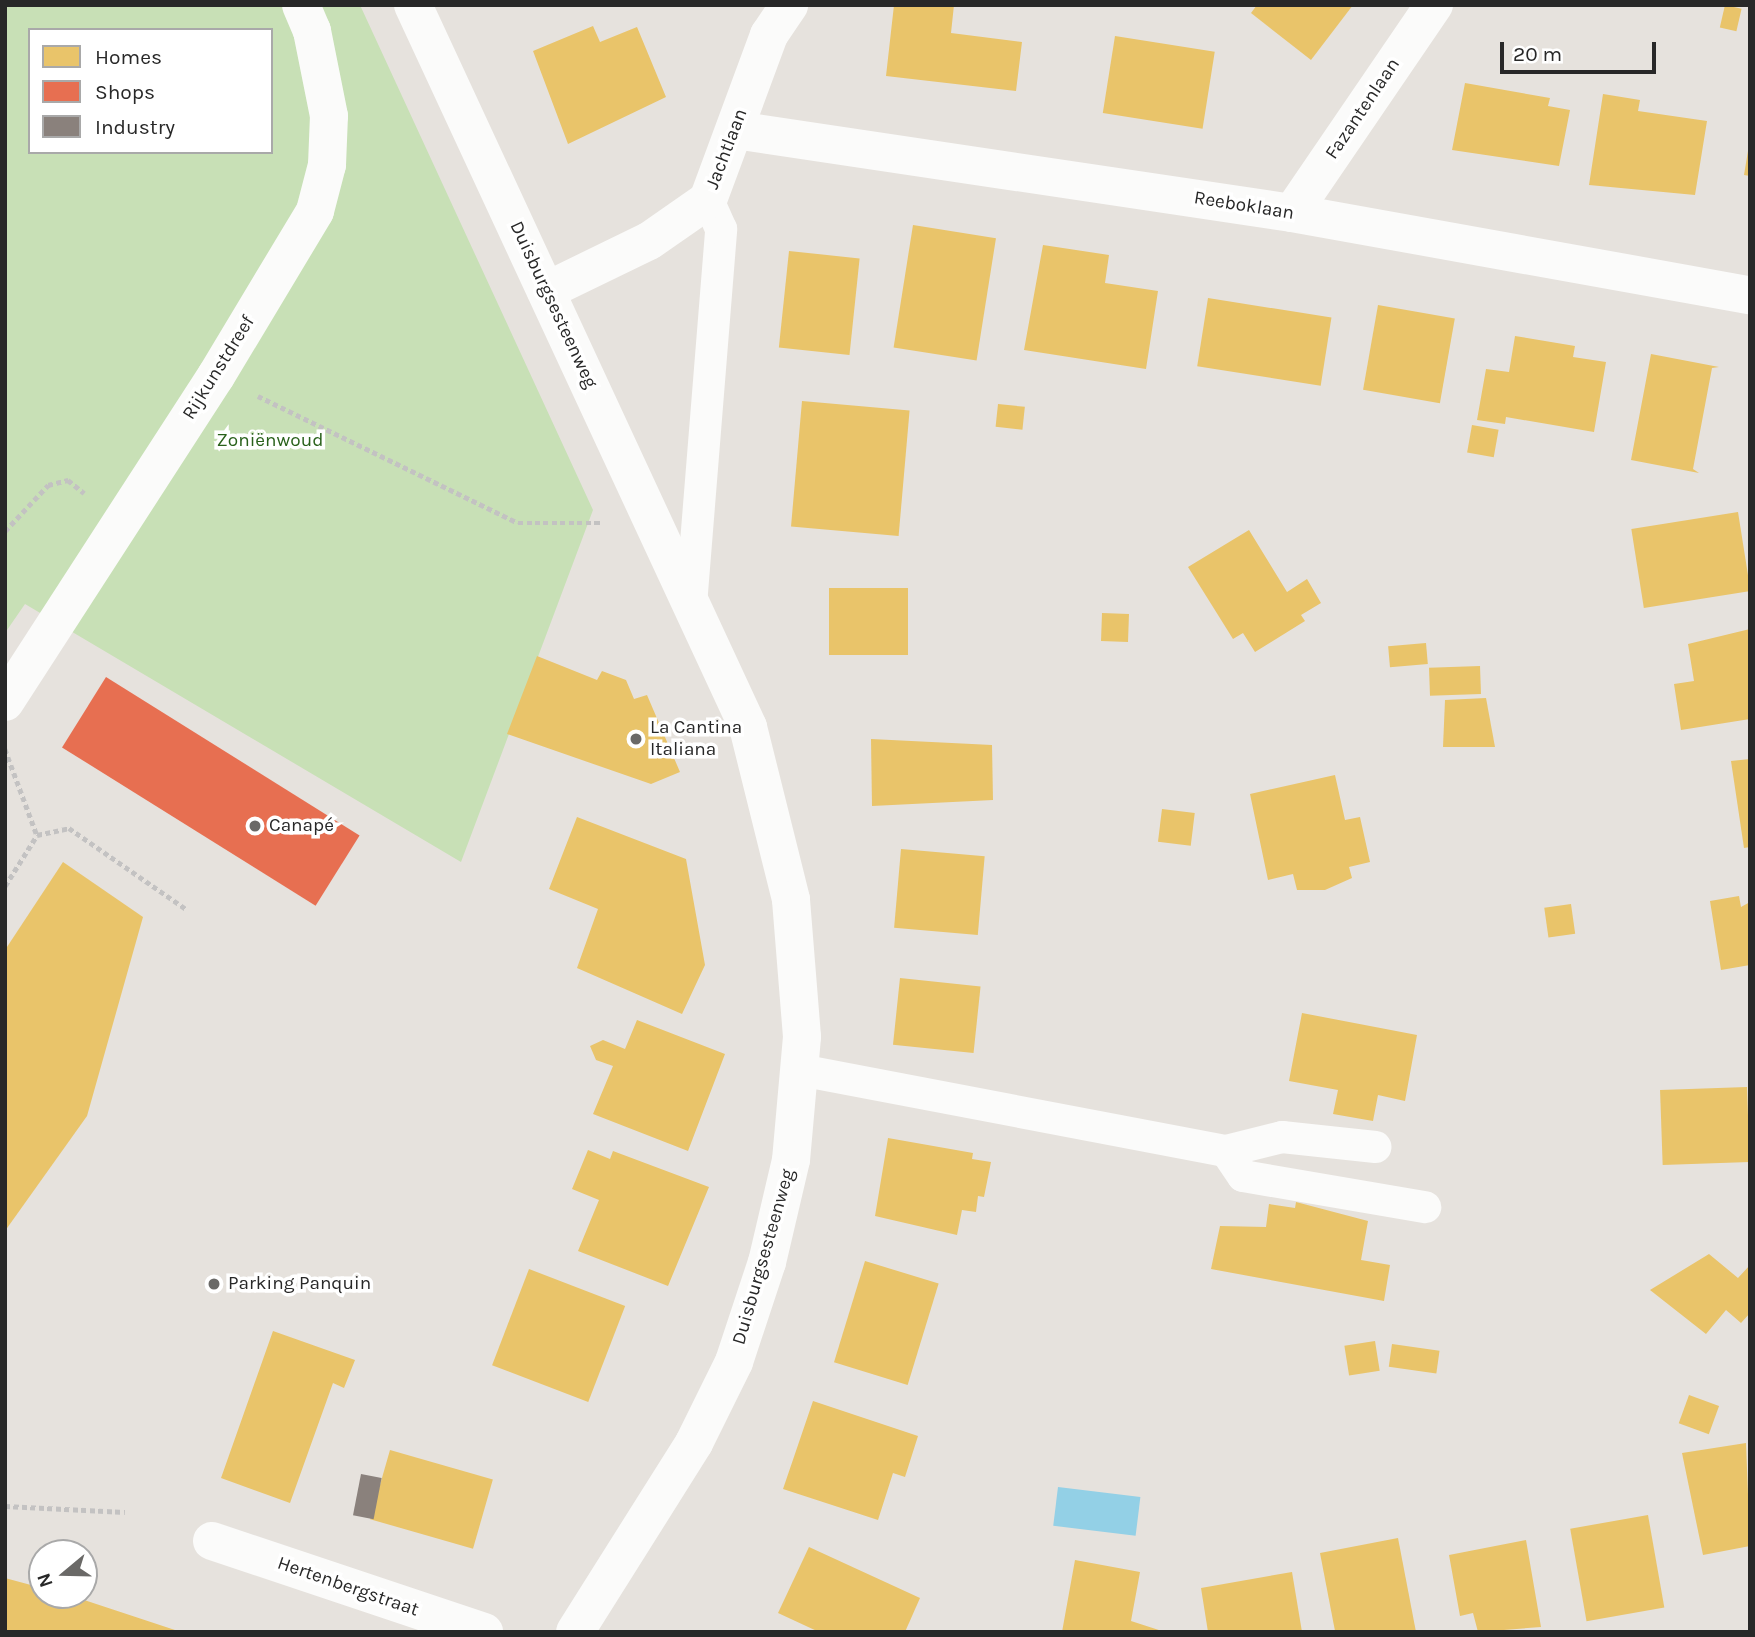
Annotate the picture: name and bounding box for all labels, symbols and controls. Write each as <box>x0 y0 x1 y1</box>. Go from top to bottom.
legend <box>28 28 273 154</box>
scale bar <box>1503 28 1659 72</box>
text: 20 m <box>1513 42 1562 66</box>
text: Homes <box>95 45 162 69</box>
street label: Fazantenlaan <box>1321 54 1405 164</box>
text: Shops <box>95 80 155 104</box>
street label: Jachtlaan <box>701 106 753 192</box>
text: Industry <box>95 115 175 139</box>
street label: Reeboklaan <box>1192 187 1296 225</box>
street label: Duisburgsesteenweg <box>504 218 602 392</box>
street label: Rijkunstdreef <box>178 312 260 424</box>
park label: Zoniënwoud <box>217 430 323 452</box>
place label: La Cantina Italiana <box>650 717 742 761</box>
marker: La Cantina Italiana <box>628 731 644 747</box>
place label: Canapé <box>269 815 334 837</box>
marker: Canapé <box>247 818 263 834</box>
street label: Duisburgsesteenweg <box>728 1166 800 1348</box>
place label: Parking Panquin <box>228 1273 371 1295</box>
marker: Parking Panquin <box>206 1276 222 1292</box>
north arrow <box>28 1539 98 1609</box>
street label: Hertenbergstraat <box>274 1552 422 1622</box>
text: N <box>32 1570 58 1590</box>

